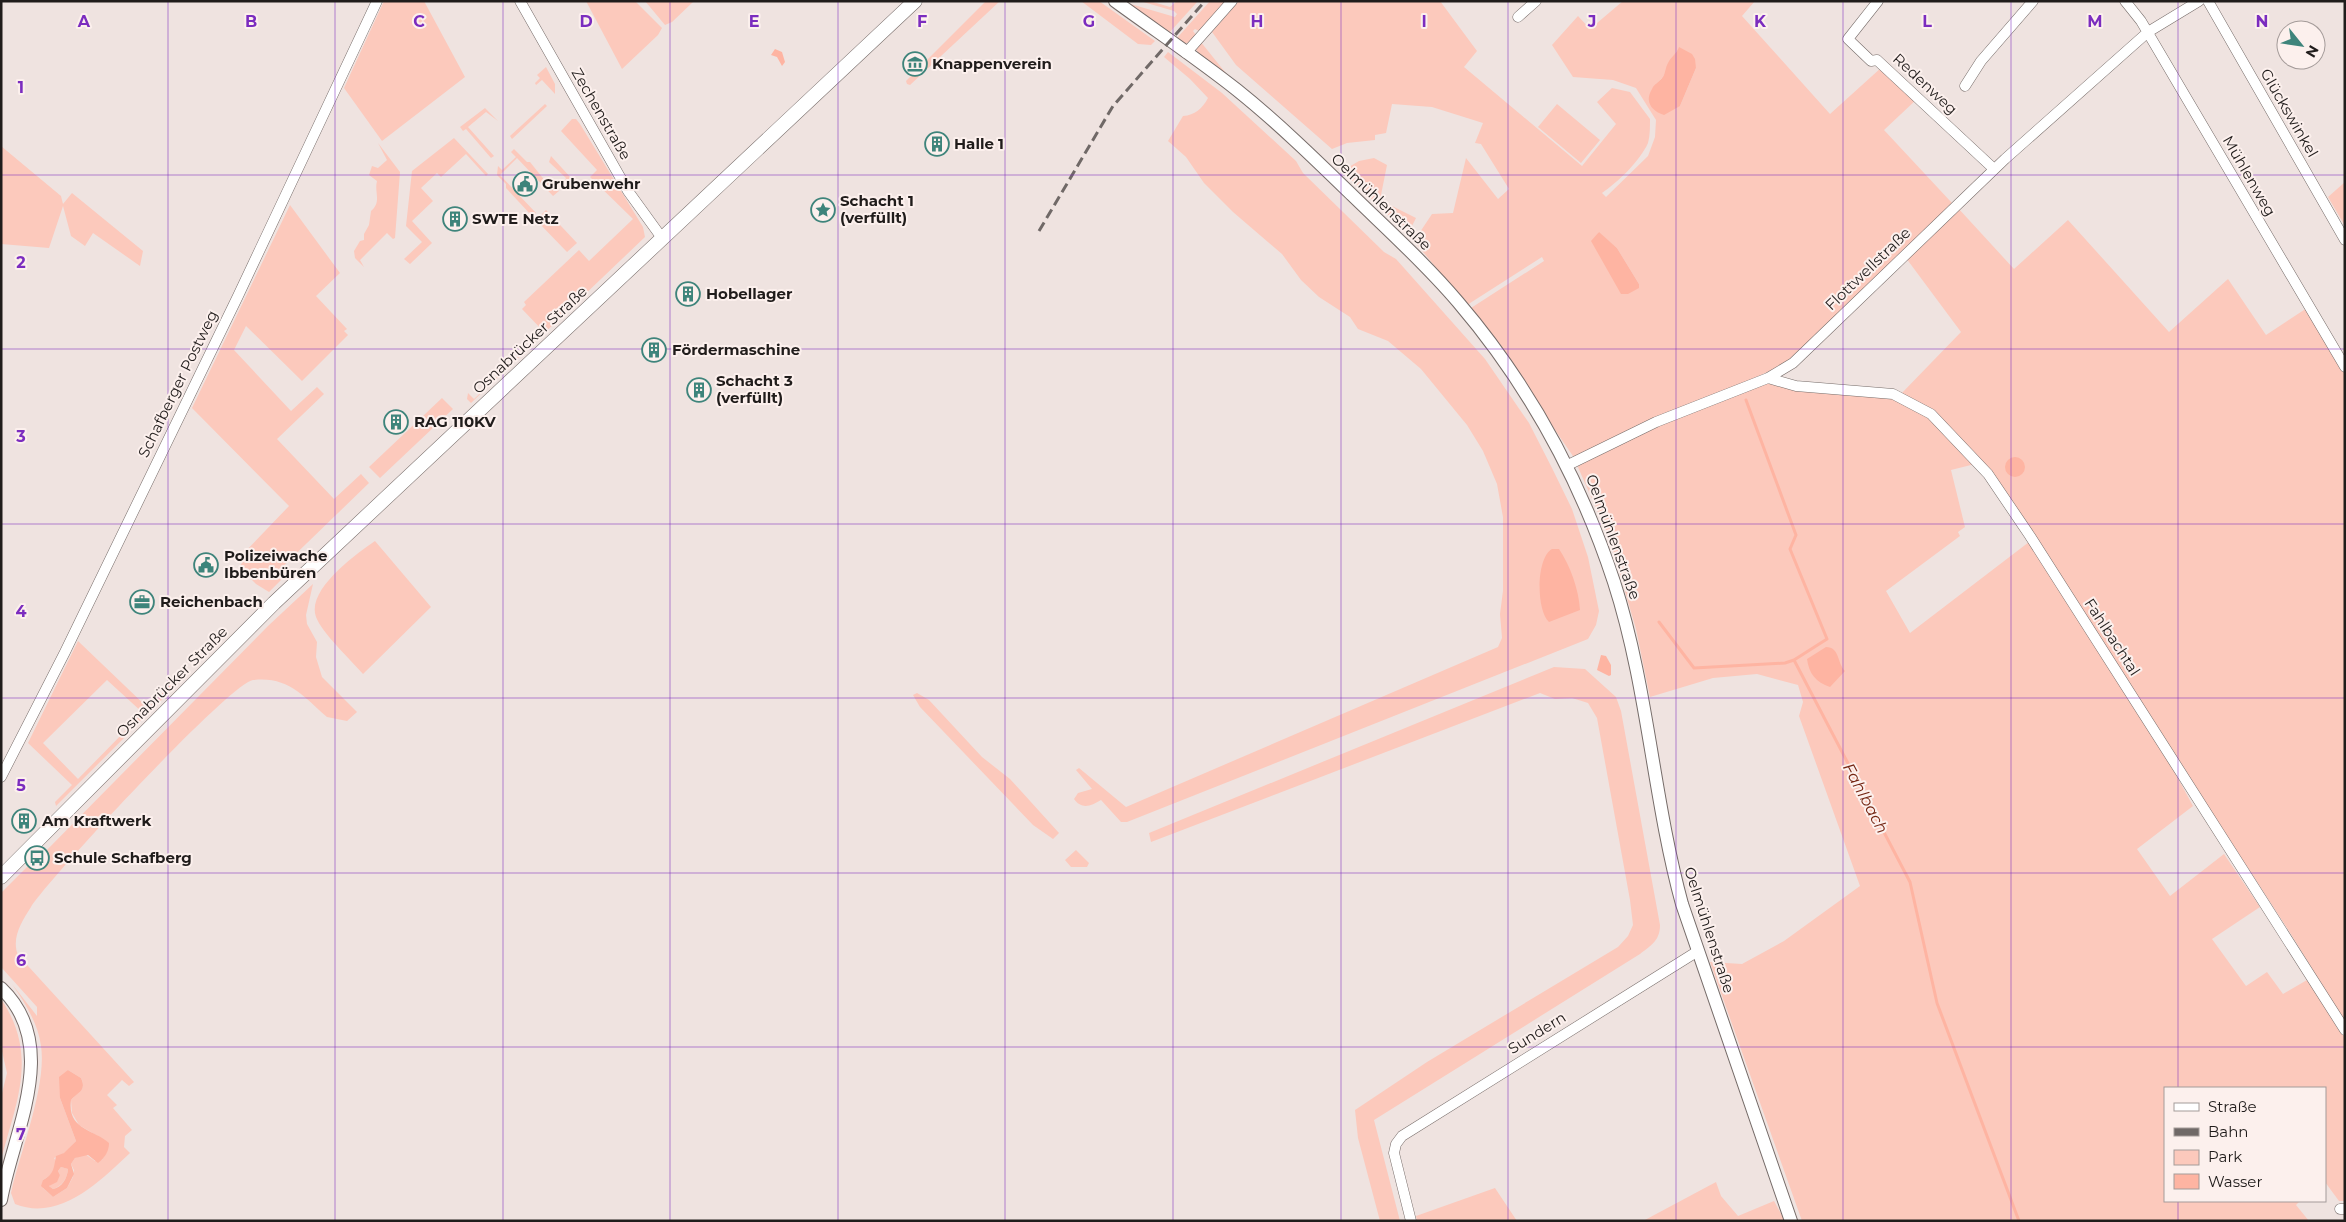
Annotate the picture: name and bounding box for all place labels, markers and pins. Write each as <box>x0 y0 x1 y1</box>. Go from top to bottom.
museum icon: Knappenverein <box>902 51 928 77</box>
place label: Knappenverein <box>932 54 1052 73</box>
building icon: Halle 1 <box>924 131 950 157</box>
place label: Halle 1 <box>954 134 1004 153</box>
public building icon: Grubenwehr <box>512 171 538 197</box>
place label: Grubenwehr <box>542 174 641 193</box>
place label: Schacht 1 (verfüllt) <box>840 191 914 227</box>
place icon: Schacht 1 (verfüllt) <box>810 197 836 223</box>
building icon: SWTE Netz <box>442 206 468 232</box>
place label: SWTE Netz <box>472 209 559 228</box>
building icon: Hobellager <box>675 281 701 307</box>
place label: Hobellager <box>706 284 793 303</box>
building icon: Fördermaschine <box>641 337 667 363</box>
place label: Fördermaschine <box>672 340 800 359</box>
place label: Schacht 3 (verfüllt) <box>716 371 793 407</box>
building icon: Schacht 3 (verfüllt) <box>686 377 712 403</box>
building icon: RAG 110KV <box>383 409 409 435</box>
place label: RAG 110KV <box>414 412 497 431</box>
place label: Polizeiwache Ibbenbüren <box>224 546 327 582</box>
public building icon: Polizeiwache Ibbenbüren <box>193 552 219 578</box>
office icon: Reichenbach <box>129 589 155 615</box>
place label: Reichenbach <box>160 592 263 611</box>
building icon: Am Kraftwerk <box>11 808 37 834</box>
place label: Am Kraftwerk <box>41 811 151 830</box>
bus stop icon: Schule Schafberg <box>24 845 50 871</box>
place label: Schule Schafberg <box>54 848 192 867</box>

